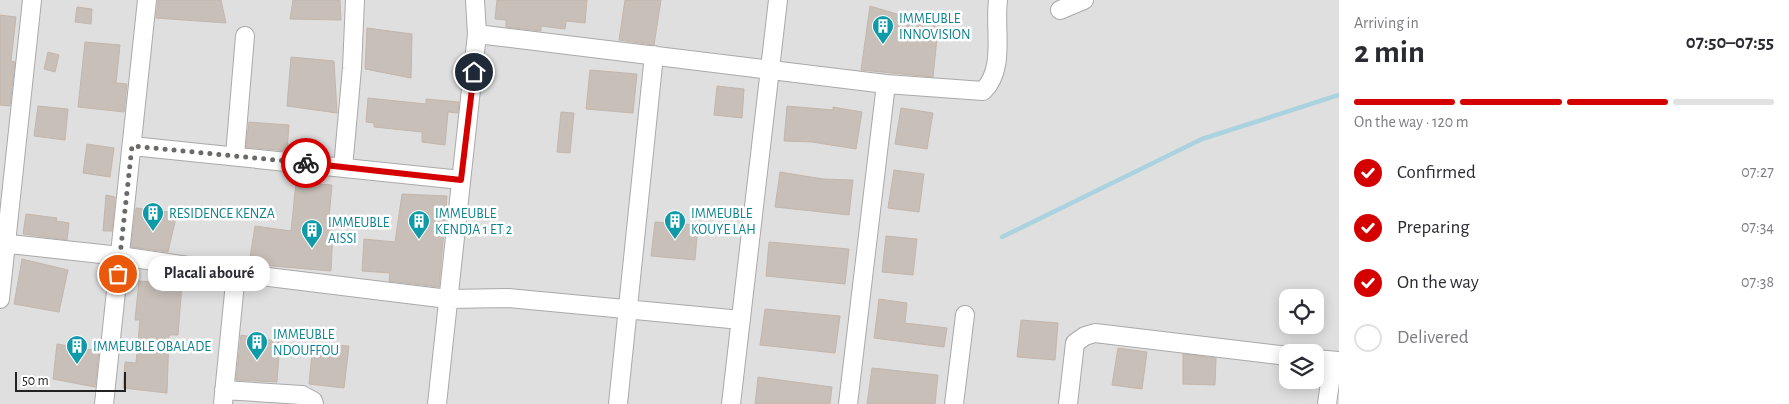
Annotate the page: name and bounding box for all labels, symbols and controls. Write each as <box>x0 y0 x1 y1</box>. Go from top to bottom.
place label: IMMEUBLE INNOVISION <box>899 12 971 42</box>
building icon: IMMEUBLE INNOVISION <box>871 14 895 45</box>
text: Arriving in <box>1354 15 1419 31</box>
text: 07:50–07:55 <box>1686 33 1774 52</box>
text: 2 min <box>1354 36 1425 68</box>
pin <box>453 51 495 93</box>
icon: home <box>460 58 488 86</box>
text: On the way · 120 m <box>1354 114 1469 130</box>
courier <box>281 138 331 188</box>
icon: bike <box>292 149 320 177</box>
icon: check <box>1354 159 1382 187</box>
text: Confirmed <box>1397 163 1476 182</box>
text: 07:27 <box>1741 164 1774 180</box>
building icon: RESIDENCE KENZA <box>141 201 165 232</box>
place label: RESIDENCE KENZA <box>169 207 275 221</box>
place label: IMMEUBLE KENDJA 1 ET 2 <box>435 207 512 237</box>
place label: IMMEUBLE KOUYE LAH <box>691 207 756 237</box>
building icon: IMMEUBLE KENDJA 1 ET 2 <box>407 209 431 240</box>
building icon: IMMEUBLE KOUYE LAH <box>663 209 687 240</box>
icon: check <box>1354 214 1382 242</box>
place label: IMMEUBLE AISSI <box>328 216 390 246</box>
building icon: IMMEUBLE AISSI <box>300 218 324 249</box>
text: Preparing <box>1397 218 1470 237</box>
text: 07:34 <box>1741 219 1774 235</box>
pin <box>97 253 139 295</box>
callout: Placali abouré <box>148 256 270 292</box>
icon: bag <box>104 260 132 288</box>
text: Placali abouré <box>164 265 254 281</box>
icon: check <box>1354 269 1382 297</box>
text: On the way <box>1397 273 1479 292</box>
text: 07:38 <box>1741 274 1774 290</box>
map controls <box>1279 289 1324 389</box>
button: locate <box>1279 289 1324 334</box>
place label: IMMEUBLE NDOUFFOU <box>273 328 339 358</box>
text: Delivered <box>1397 328 1469 347</box>
building icon: IMMEUBLE NDOUFFOU <box>245 330 269 361</box>
building icon: IMMEUBLE OBALADE <box>65 334 89 365</box>
place label: IMMEUBLE OBALADE <box>93 340 211 354</box>
button: layers <box>1279 344 1324 389</box>
scale bar <box>15 369 126 392</box>
text: 50 m <box>22 374 49 388</box>

